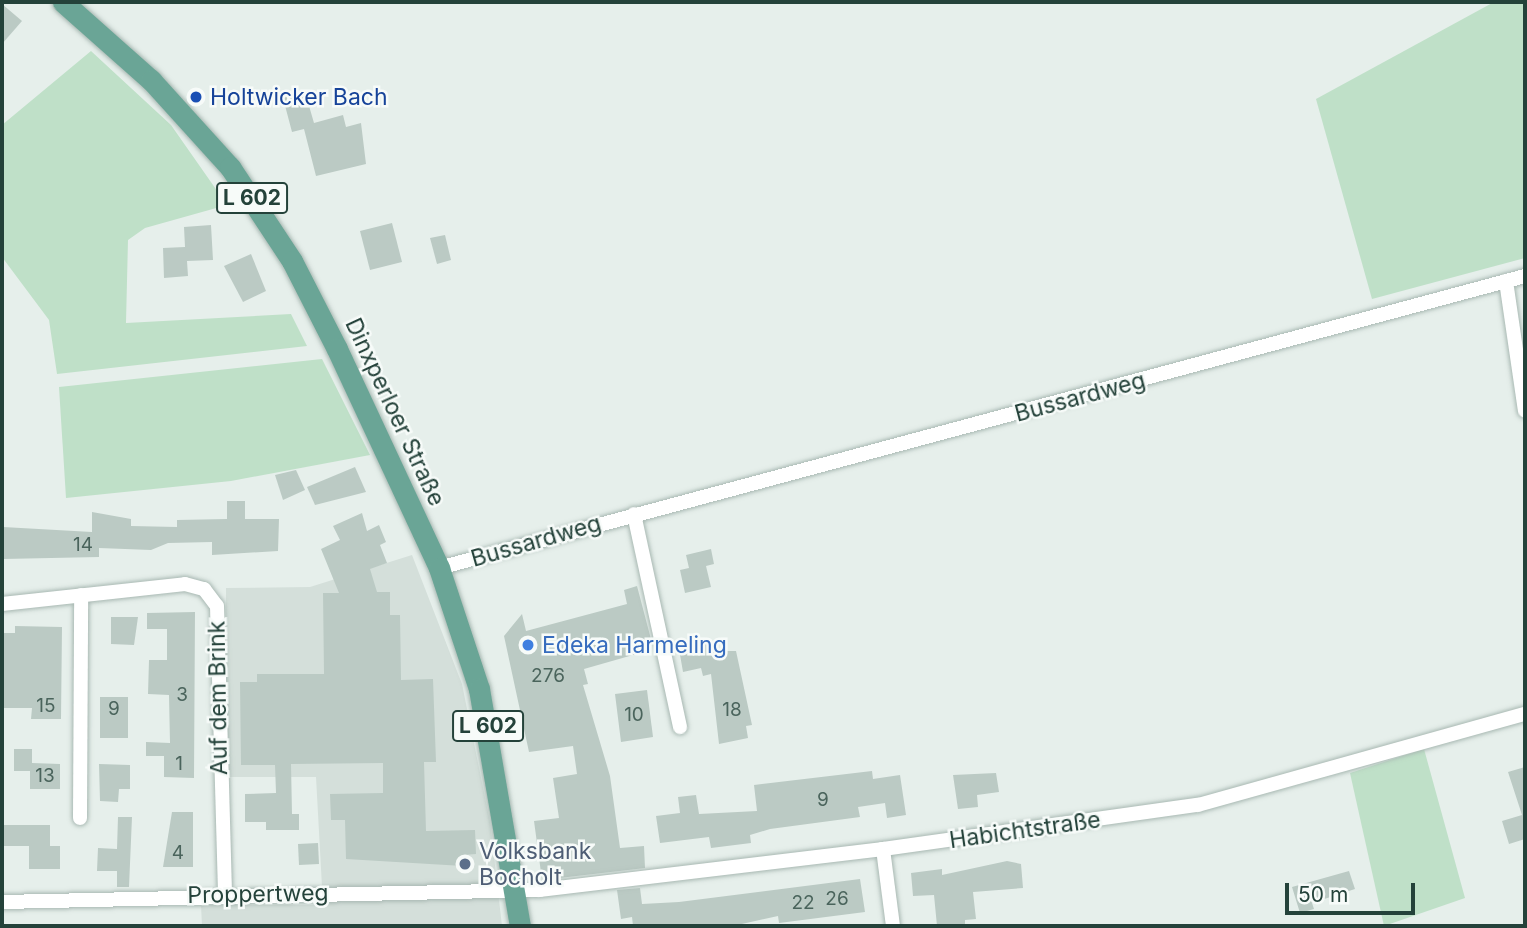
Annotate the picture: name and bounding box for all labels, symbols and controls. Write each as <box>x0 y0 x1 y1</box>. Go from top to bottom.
place label: Holtwicker Bach <box>210 83 388 111</box>
marker: Holtwicker Bach <box>188 89 204 105</box>
road number: L 602 <box>215 180 289 216</box>
street label: Dinxperloer Straße <box>339 314 451 510</box>
street label: Bussardweg <box>1012 366 1148 428</box>
street label: Bussardweg <box>468 509 604 573</box>
house number: 14 <box>73 534 93 556</box>
street label: Auf dem Brink <box>203 621 233 775</box>
place label: Edeka Harmeling <box>542 631 727 659</box>
marker: Edeka Harmeling <box>520 637 536 653</box>
house number: 276 <box>531 665 565 687</box>
house number: 3 <box>176 684 188 706</box>
house number: 15 <box>36 695 56 717</box>
house number: 9 <box>108 698 120 720</box>
house number: 18 <box>722 699 742 721</box>
house number: 10 <box>624 704 644 726</box>
road number: L 602 <box>451 708 525 744</box>
house number: 1 <box>175 753 183 775</box>
house number: 13 <box>35 765 55 787</box>
house number: 9 <box>817 789 829 811</box>
street label: Habichtstraße <box>948 806 1102 854</box>
place label: Volksbank Bocholt <box>479 837 591 891</box>
house number: 4 <box>172 842 184 864</box>
marker: Volksbank Bocholt <box>457 856 473 872</box>
scale bar <box>1289 869 1418 913</box>
street label: Proppertweg <box>187 879 329 909</box>
text: 50 m <box>1298 882 1348 907</box>
house number: 26 <box>825 888 849 910</box>
house number: 22 <box>791 892 815 914</box>

